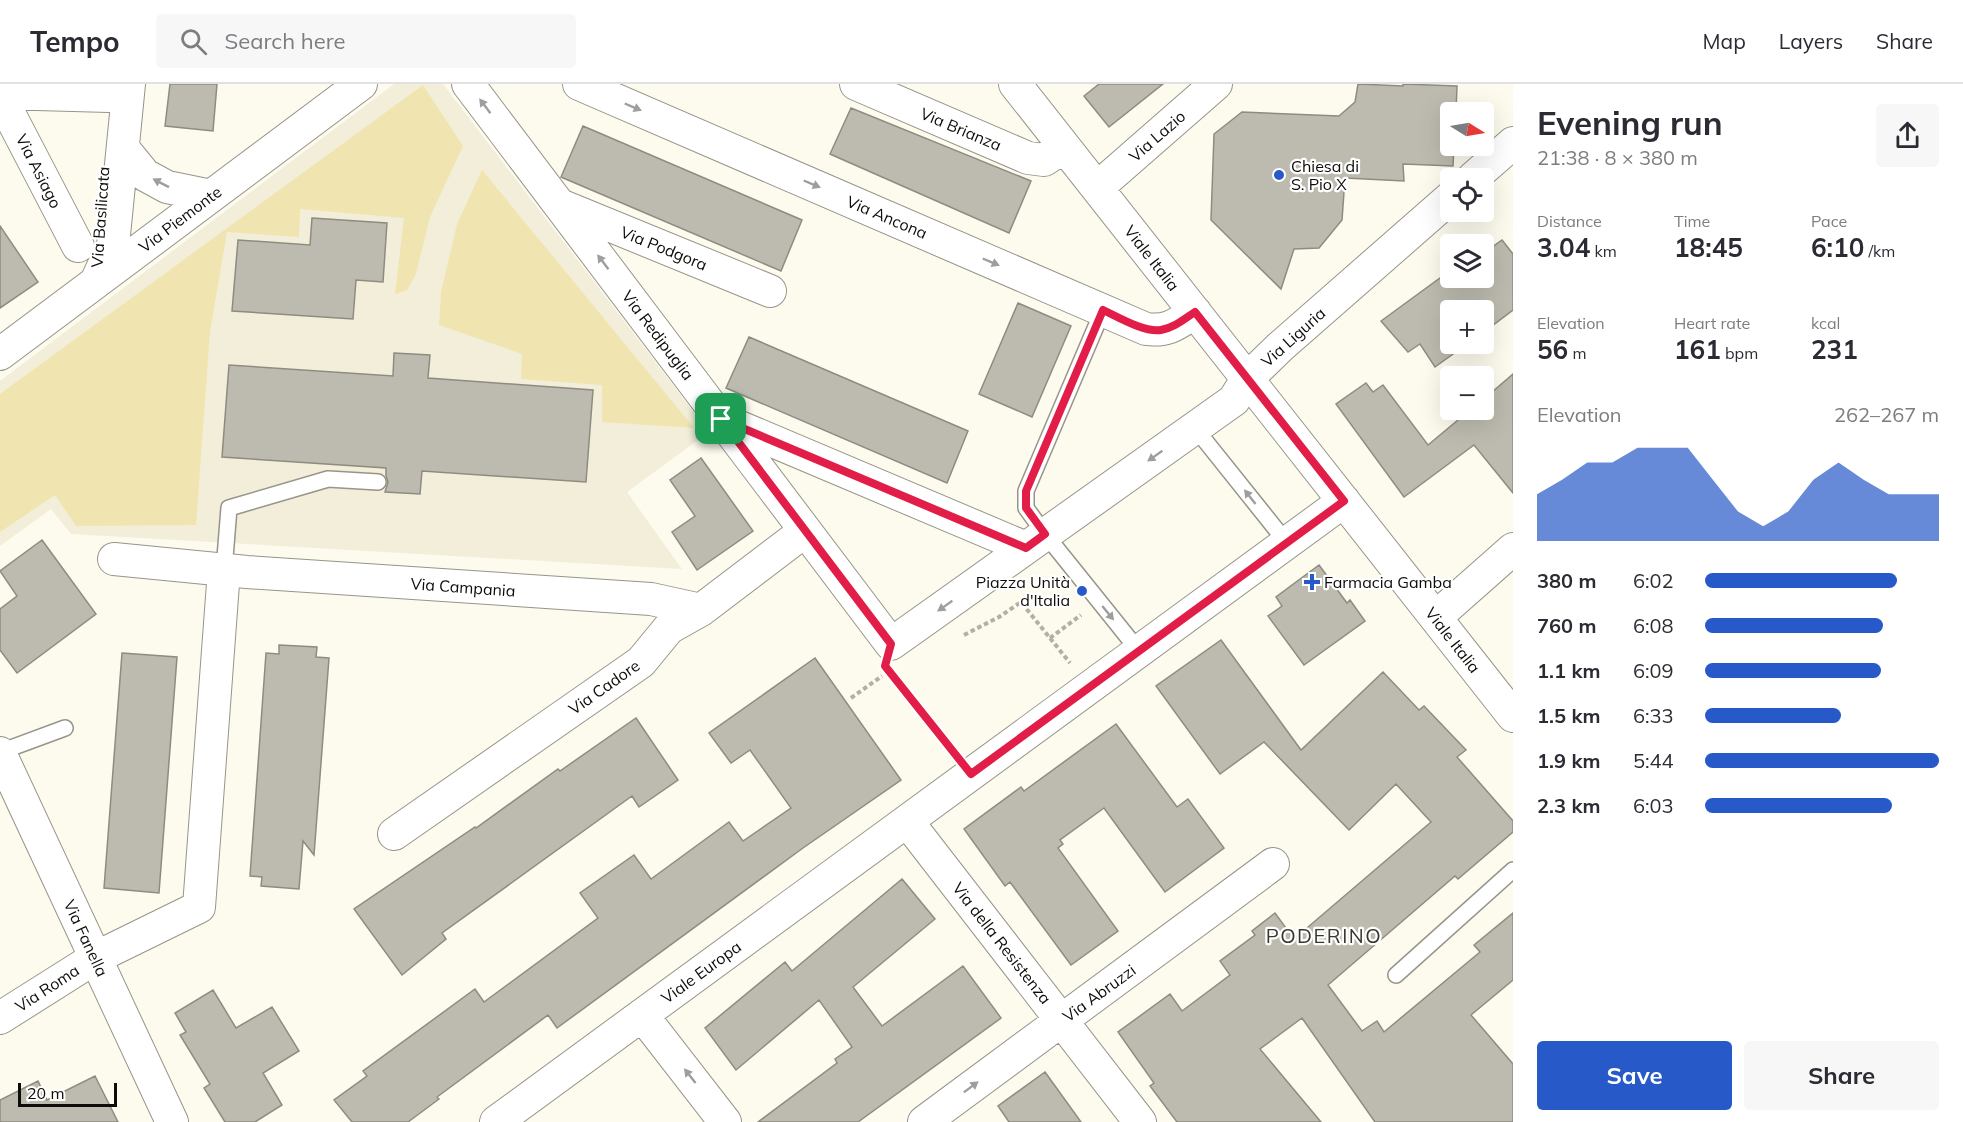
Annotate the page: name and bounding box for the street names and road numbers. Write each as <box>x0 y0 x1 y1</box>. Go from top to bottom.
street label: Via Brianza <box>917 103 1005 155</box>
street label: Via Lazio <box>1125 106 1189 166</box>
street label: Via Asiago <box>12 131 66 211</box>
street label: Via Basilicata <box>86 166 114 268</box>
street label: Via Piemonte <box>135 181 225 257</box>
street label: Via Ancona <box>844 191 930 243</box>
street label: Viale Italia <box>1120 221 1184 295</box>
street label: Via Podgora <box>618 222 710 274</box>
street label: Via Redipuglia <box>618 286 698 384</box>
street label: Via Liguria <box>1257 303 1329 371</box>
street label: Via Campania <box>410 573 516 601</box>
street label: Viale Italia <box>1421 603 1485 677</box>
street label: Via Cadore <box>565 655 643 719</box>
street label: Via della Resistenza <box>948 878 1056 1008</box>
street label: Via Fanella <box>60 896 112 980</box>
street label: Viale Europa <box>657 936 745 1008</box>
street label: Via Roma <box>11 960 83 1016</box>
street label: Via Abruzzi <box>1059 960 1139 1026</box>

